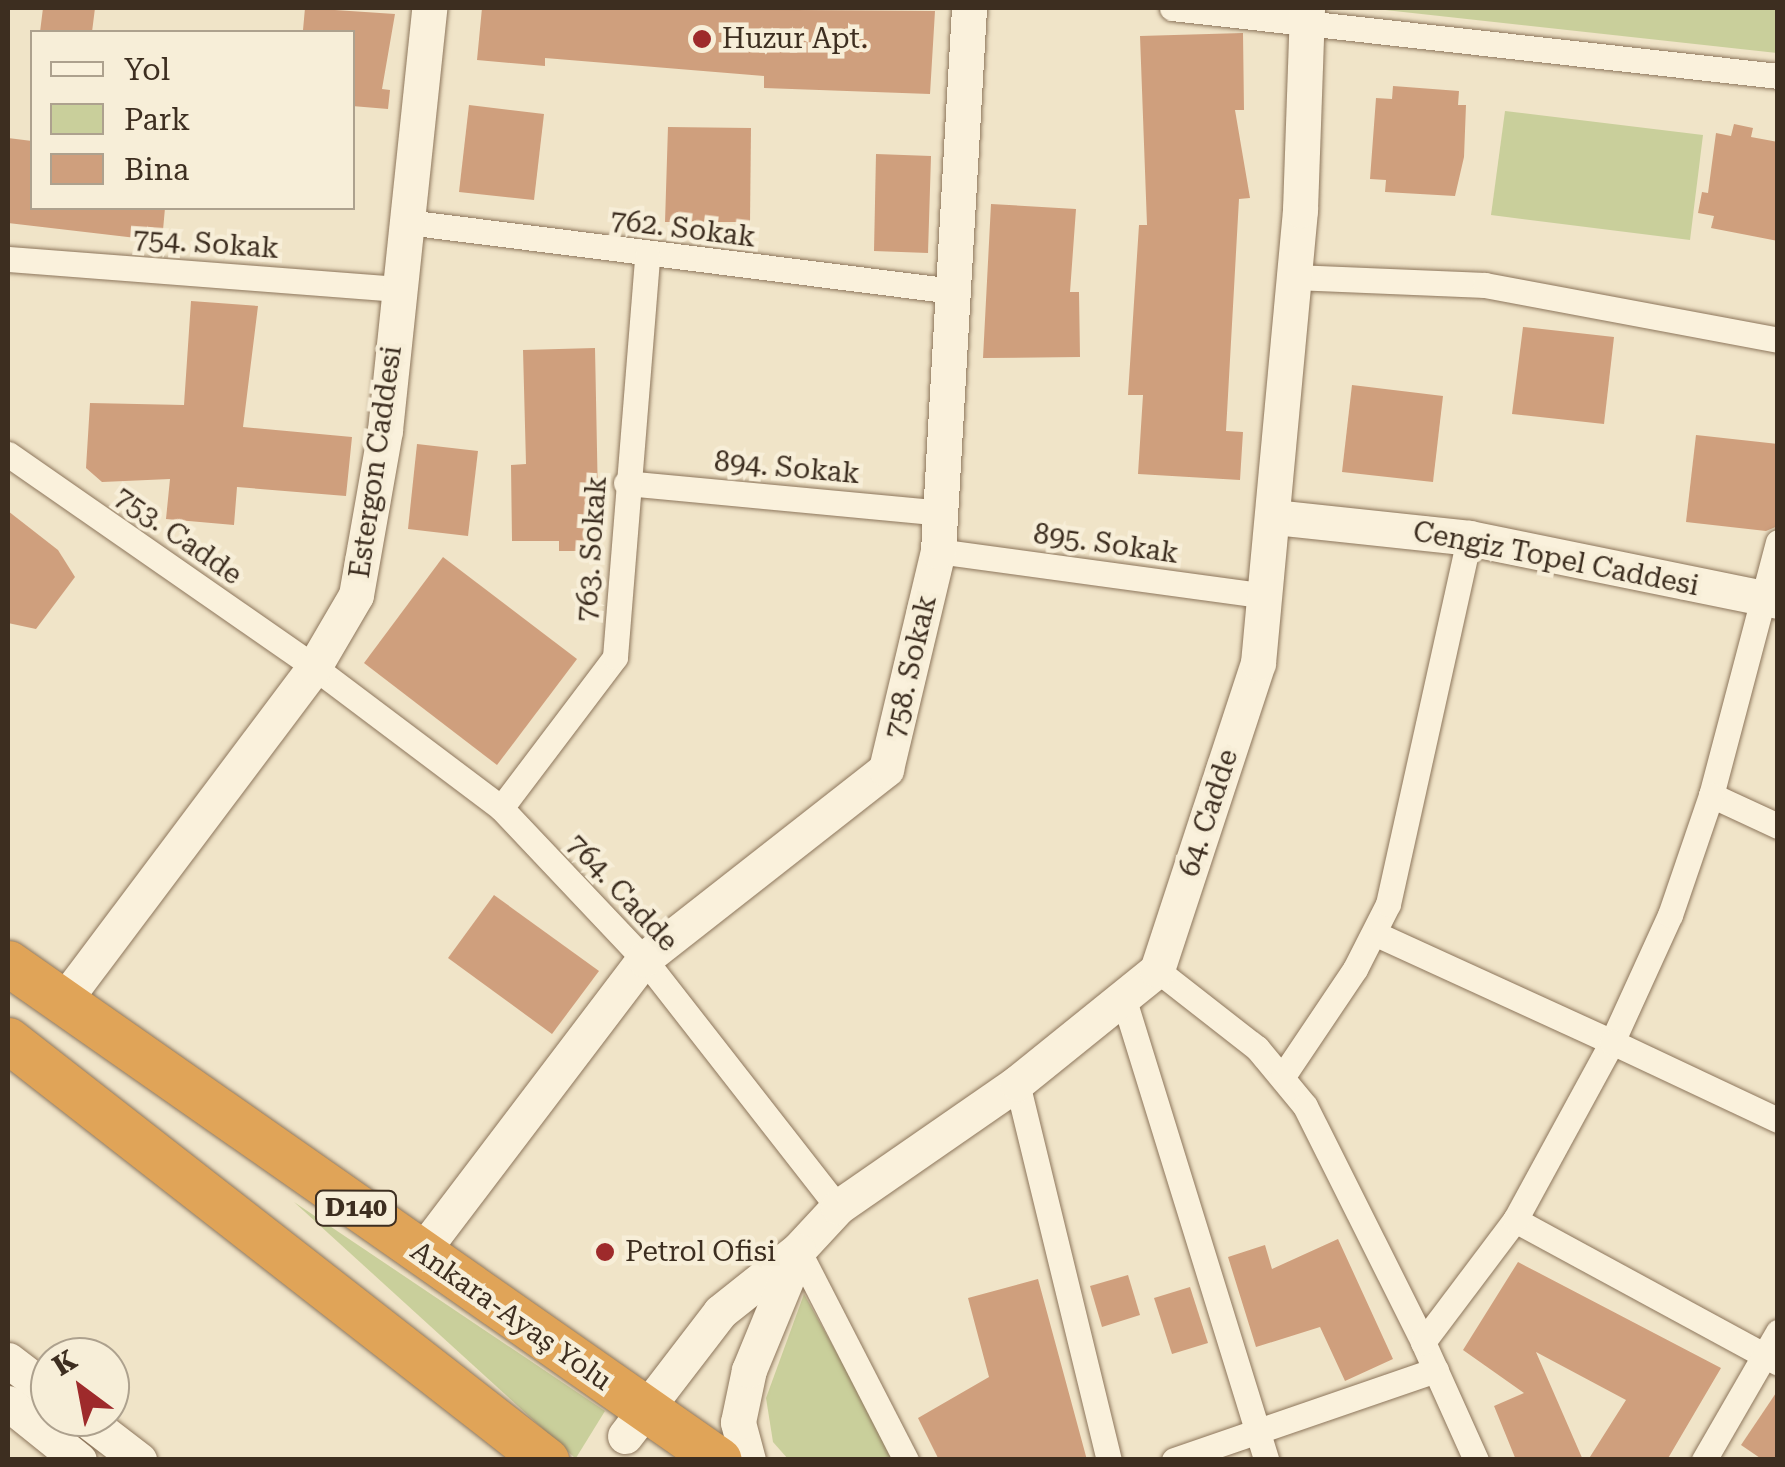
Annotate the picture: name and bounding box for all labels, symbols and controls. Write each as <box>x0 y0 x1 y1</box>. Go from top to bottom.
place label: Huzur Apt. <box>722 22 868 56</box>
marker: Huzur Apt. <box>691 28 713 50</box>
legend <box>30 30 355 210</box>
text: Yol <box>124 52 170 87</box>
text: Park <box>124 102 190 137</box>
text: Bina <box>124 152 189 187</box>
street label: 762. Sokak <box>608 203 758 255</box>
street label: 754. Sokak <box>132 222 280 266</box>
street label: Estergon Caddesi <box>343 344 409 580</box>
street label: 894. Sokak <box>713 445 861 491</box>
street label: 763. Sokak <box>570 475 614 623</box>
street label: 753. Cadde <box>108 480 248 592</box>
street label: Cengiz Topel Caddesi <box>1410 515 1702 603</box>
street label: 895. Sokak <box>1031 517 1181 571</box>
street label: 758. Sokak <box>878 592 944 742</box>
street label: 64. Cadde <box>1173 745 1245 881</box>
street label: 764. Cadde <box>559 828 685 958</box>
road number: D140 <box>314 1188 398 1228</box>
street label: Ankara-Ayaş Yolu <box>404 1234 618 1398</box>
place label: Petrol Ofisi <box>625 1235 776 1269</box>
marker: Petrol Ofisi <box>594 1241 616 1263</box>
north arrow <box>30 1337 130 1437</box>
text: K <box>47 1343 83 1383</box>

